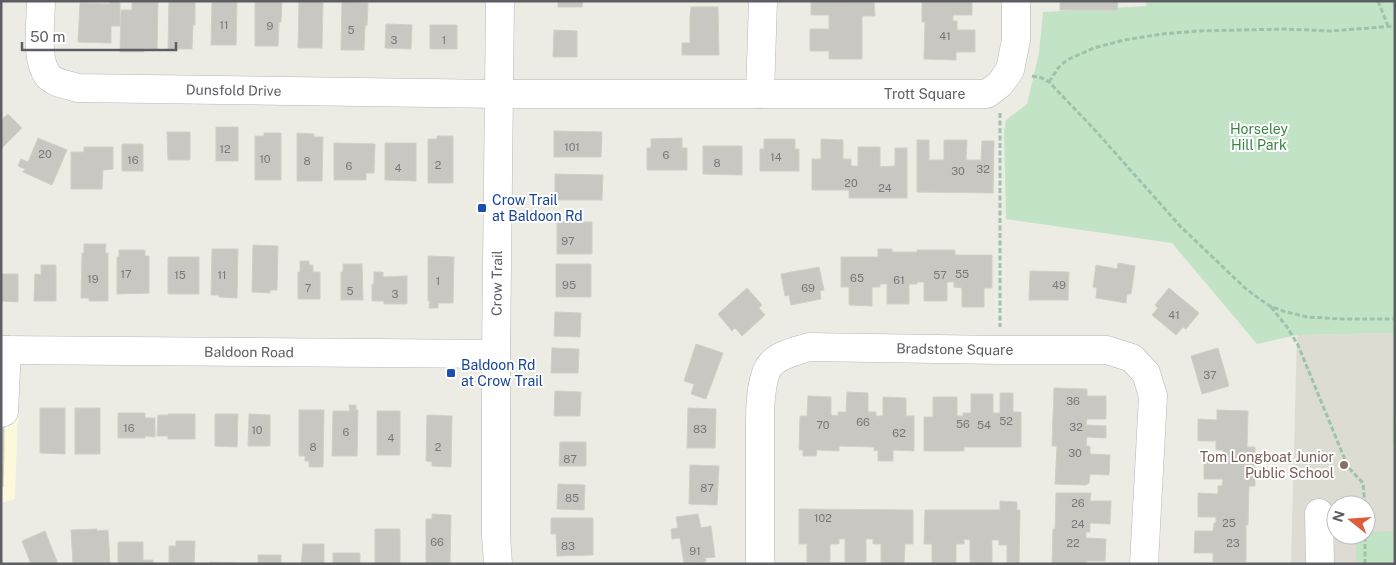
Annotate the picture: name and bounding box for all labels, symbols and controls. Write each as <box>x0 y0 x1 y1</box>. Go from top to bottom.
house number: 11 <box>220 19 228 31</box>
scale bar <box>22 20 176 52</box>
house number: 9 <box>267 20 274 32</box>
house number: 5 <box>347 24 355 36</box>
text: 50 m <box>30 28 65 45</box>
house number: 41 <box>939 30 951 42</box>
house number: 3 <box>391 34 398 46</box>
house number: 1 <box>442 34 446 46</box>
street label: Dunsfold Drive <box>186 82 282 99</box>
street label: Trott Square <box>884 86 965 102</box>
park label: Horseley Hill Park <box>1230 121 1289 153</box>
house number: 101 <box>564 141 580 153</box>
house number: 12 <box>219 143 231 155</box>
house number: 20 <box>38 148 52 160</box>
house number: 6 <box>663 149 670 161</box>
house number: 14 <box>770 151 782 163</box>
house number: 10 <box>259 153 271 165</box>
house number: 16 <box>127 154 139 166</box>
house number: 8 <box>303 155 311 167</box>
house number: 8 <box>713 157 721 169</box>
house number: 2 <box>435 159 442 171</box>
house number: 6 <box>346 160 353 172</box>
house number: 4 <box>395 162 402 174</box>
house number: 32 <box>976 163 990 175</box>
house number: 30 <box>951 165 965 177</box>
house number: 20 <box>844 177 858 189</box>
house number: 24 <box>878 182 892 194</box>
place label: Crow Trail at Baldoon Rd <box>492 192 583 224</box>
marker: Crow Trail at Baldoon Rd <box>476 202 488 214</box>
house number: 97 <box>561 235 575 247</box>
street label: Crow Trail <box>488 250 505 316</box>
house number: 17 <box>120 268 132 280</box>
house number: 55 <box>955 268 969 280</box>
house number: 15 <box>174 269 186 281</box>
house number: 11 <box>218 269 226 281</box>
house number: 57 <box>933 269 947 281</box>
house number: 65 <box>850 272 864 284</box>
house number: 19 <box>87 273 99 285</box>
house number: 61 <box>893 274 905 286</box>
house number: 1 <box>436 275 440 287</box>
house number: 95 <box>562 279 576 291</box>
house number: 49 <box>1052 279 1066 291</box>
house number: 7 <box>305 282 312 294</box>
house number: 69 <box>801 282 815 294</box>
house number: 5 <box>346 285 354 297</box>
house number: 3 <box>392 288 399 300</box>
house number: 41 <box>1168 309 1180 321</box>
street label: Bradstone Square <box>896 340 1013 358</box>
street label: Baldoon Road <box>204 344 294 360</box>
place label: Baldoon Rd at Crow Trail <box>461 357 543 389</box>
marker: Baldoon Rd at Crow Trail <box>445 367 457 379</box>
house number: 37 <box>1203 369 1217 381</box>
house number: 36 <box>1066 395 1080 407</box>
house number: 52 <box>999 415 1013 427</box>
house number: 66 <box>856 416 870 428</box>
house number: 56 <box>956 418 970 430</box>
house number: 70 <box>816 419 830 431</box>
house number: 54 <box>977 419 991 431</box>
house number: 32 <box>1069 421 1083 433</box>
house number: 16 <box>123 422 135 434</box>
house number: 83 <box>693 423 707 435</box>
house number: 10 <box>251 424 263 436</box>
house number: 6 <box>343 426 350 438</box>
house number: 62 <box>892 427 906 439</box>
house number: 4 <box>388 432 395 444</box>
house number: 8 <box>309 441 317 453</box>
house number: 2 <box>435 441 442 453</box>
house number: 30 <box>1068 447 1082 459</box>
place label: Tom Longboat Junior Public School <box>1200 449 1334 481</box>
house number: 87 <box>563 453 577 465</box>
marker: Tom Longboat Junior Public School <box>1338 459 1350 471</box>
house number: 87 <box>700 482 714 494</box>
house number: 85 <box>565 492 579 504</box>
north arrow <box>1326 495 1376 545</box>
house number: 26 <box>1071 497 1085 509</box>
text: N <box>1329 509 1348 524</box>
house number: 102 <box>814 512 832 524</box>
house number: 25 <box>1222 517 1236 529</box>
house number: 24 <box>1071 518 1085 530</box>
house number: 66 <box>430 536 444 548</box>
house number: 22 <box>1066 537 1080 549</box>
house number: 23 <box>1226 537 1240 549</box>
house number: 83 <box>561 540 575 552</box>
house number: 91 <box>689 545 701 557</box>

